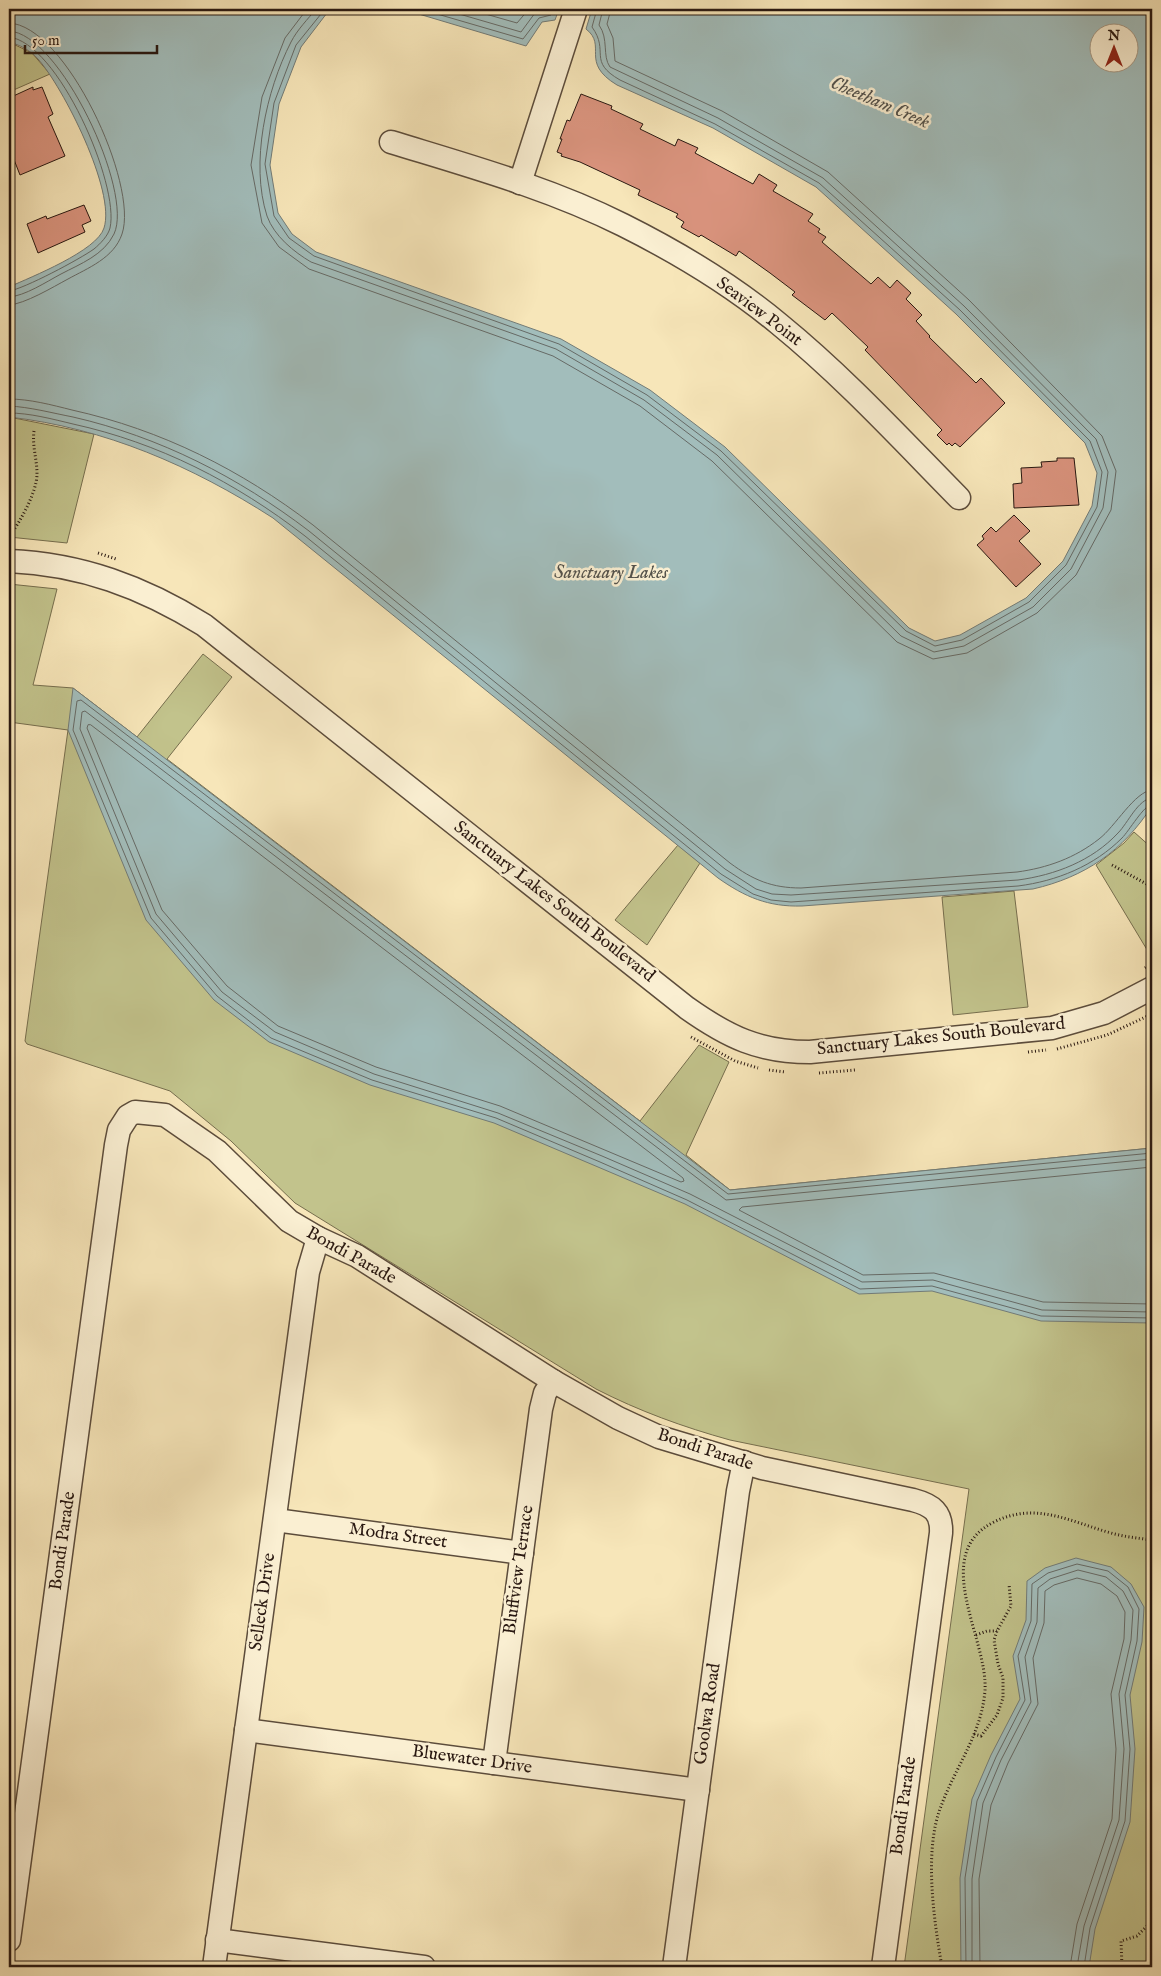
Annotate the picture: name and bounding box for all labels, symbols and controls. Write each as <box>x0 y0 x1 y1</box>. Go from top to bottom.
scale bar <box>25 22 158 54</box>
north arrow <box>1088 22 1138 72</box>
text: N <box>1107 27 1120 45</box>
text: 50 m <box>32 31 60 50</box>
water label: Cheetham Creek <box>827 71 934 135</box>
street label: Seaview Point <box>711 272 807 352</box>
water label: Sanctuary Lakes <box>554 561 669 585</box>
street label: Sanctuary Lakes South Boulevard <box>449 816 660 988</box>
street label: Sanctuary Lakes South Boulevard <box>816 1012 1067 1061</box>
street label: Bondi Parade <box>302 1222 400 1290</box>
street label: Bondi Parade <box>654 1424 756 1476</box>
street label: Bondi Parade <box>45 1490 81 1592</box>
street label: Bluffview Terrace <box>499 1504 539 1636</box>
street label: Modra Street <box>347 1518 449 1554</box>
street label: Selleck Drive <box>245 1552 281 1652</box>
street label: Goolwa Road <box>689 1661 727 1766</box>
street label: Bluewater Drive <box>411 1740 533 1780</box>
street label: Bondi Parade <box>886 1755 922 1857</box>

